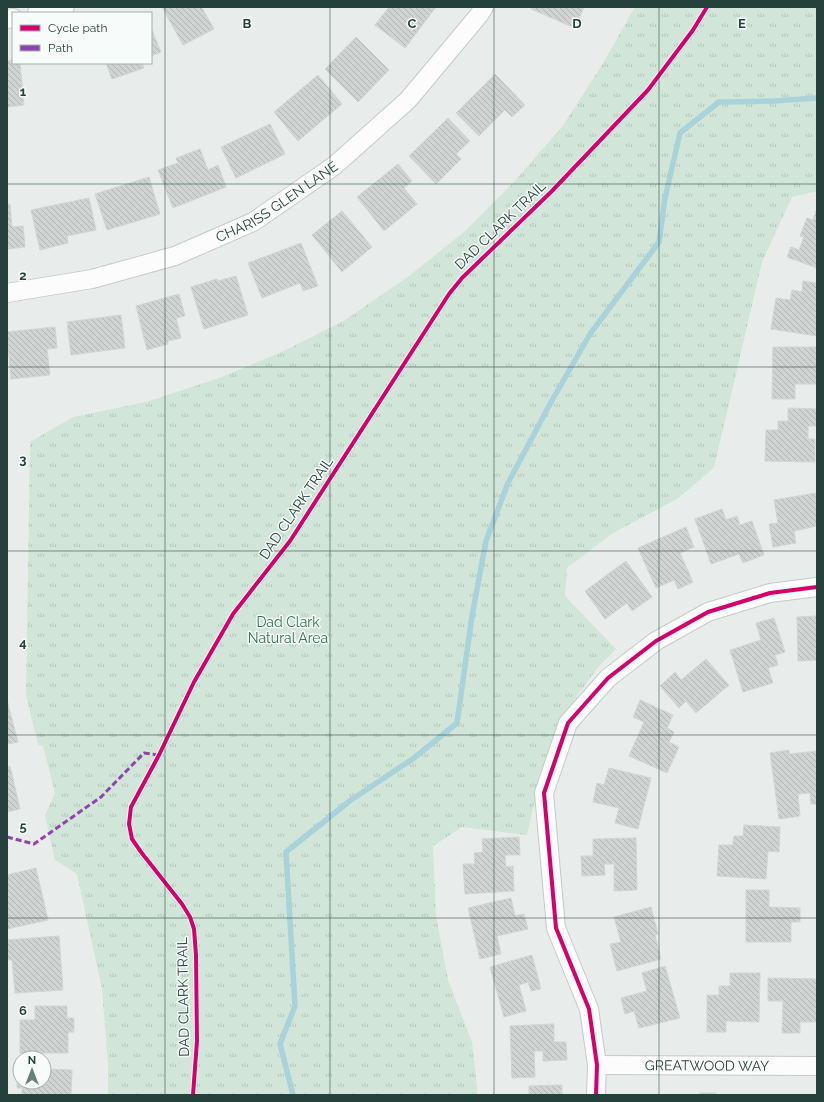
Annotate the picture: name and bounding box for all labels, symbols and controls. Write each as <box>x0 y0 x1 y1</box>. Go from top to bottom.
legend <box>12 12 152 64</box>
text: B <box>243 16 252 31</box>
text: C <box>408 16 417 31</box>
text: D <box>572 16 582 31</box>
text: E <box>738 16 746 31</box>
text: Cycle path <box>48 21 107 35</box>
text: Path <box>48 41 73 55</box>
text: 1 <box>20 84 27 99</box>
street label: CHARISS GLEN LANE <box>213 158 341 245</box>
street label: DAD CLARK TRAIL <box>451 178 549 272</box>
text: 2 <box>19 268 27 283</box>
text: 3 <box>19 452 27 467</box>
street label: DAD CLARK TRAIL <box>256 454 336 562</box>
park label: Dad Clark Natural Area <box>248 614 328 646</box>
text: 4 <box>19 635 27 650</box>
text: 5 <box>19 819 27 834</box>
street label: DAD CLARK TRAIL <box>174 937 192 1057</box>
text: 6 <box>19 1003 27 1018</box>
north arrow <box>12 1050 52 1090</box>
text: N <box>28 1054 36 1067</box>
street label: GREATWOOD WAY <box>645 1057 769 1074</box>

